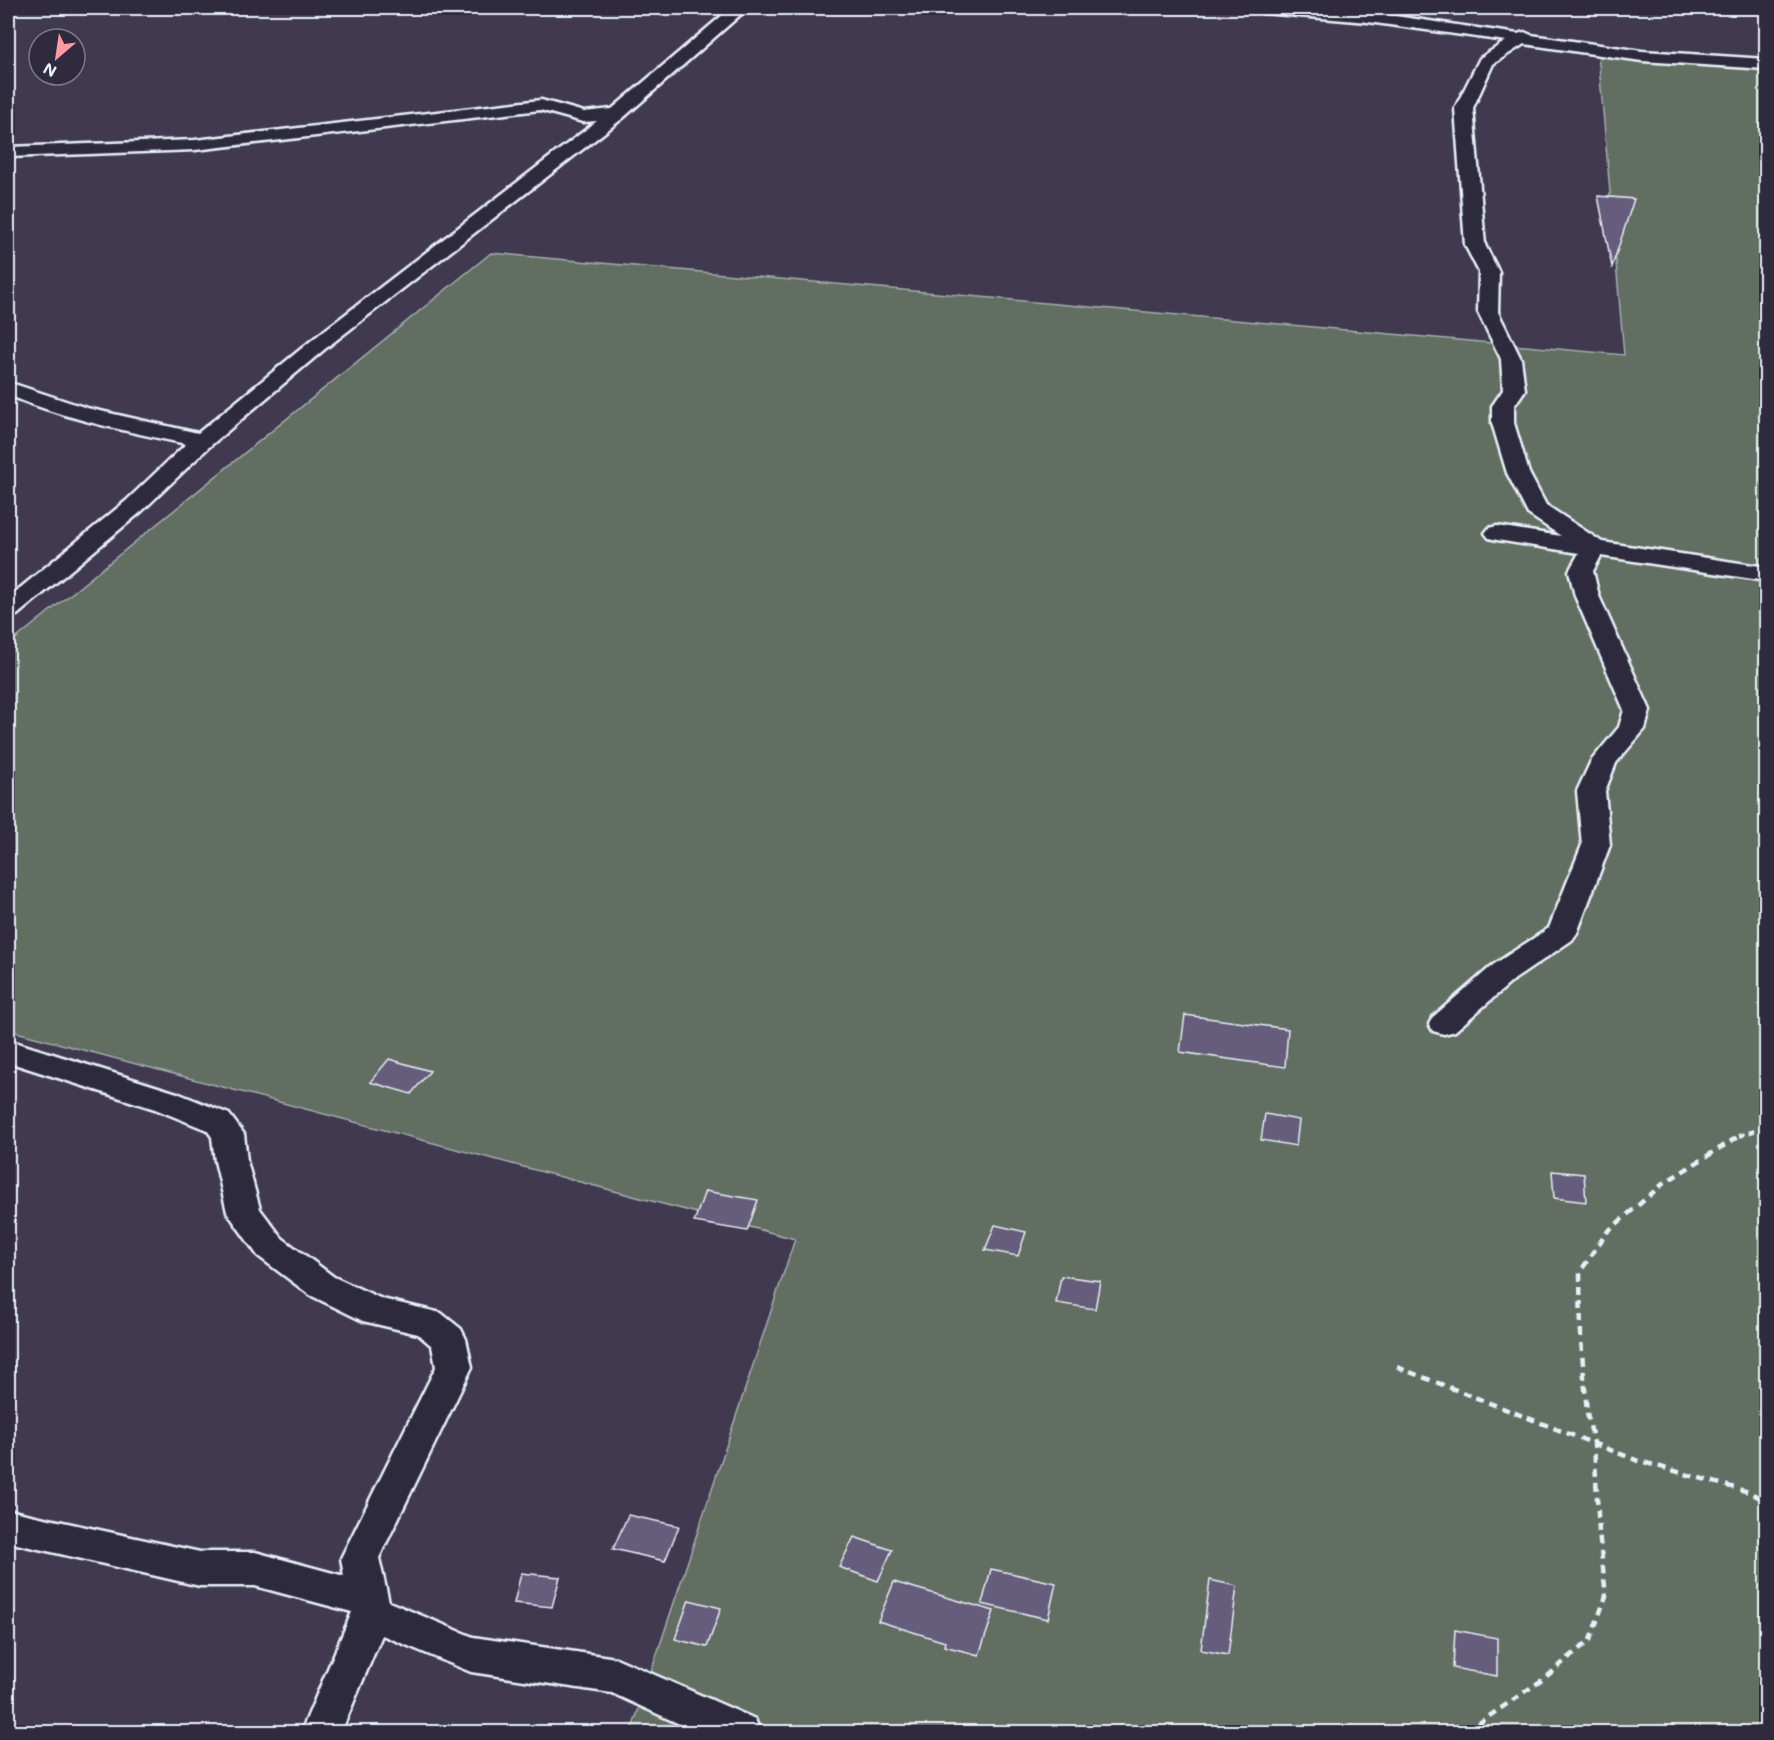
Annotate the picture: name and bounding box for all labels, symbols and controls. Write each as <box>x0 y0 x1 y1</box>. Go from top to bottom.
north arrow <box>27 27 87 87</box>
text: N <box>39 58 60 83</box>

